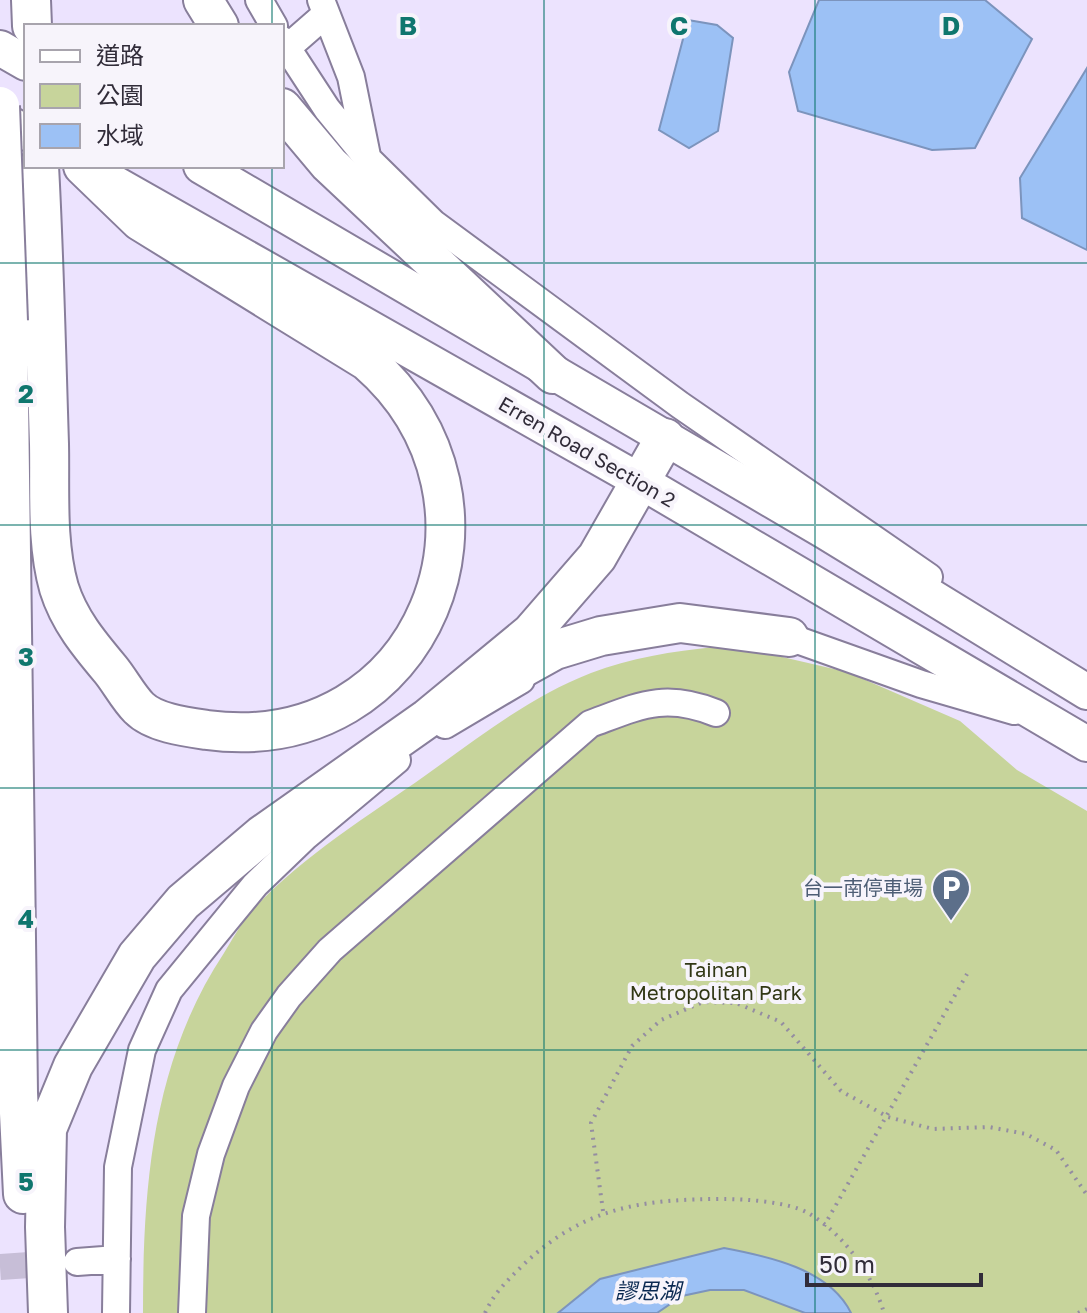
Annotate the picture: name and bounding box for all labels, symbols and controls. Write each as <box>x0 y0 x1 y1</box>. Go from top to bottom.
text: B <box>399 10 417 41</box>
text: C <box>670 10 688 41</box>
text: D <box>942 10 960 41</box>
legend <box>24 24 284 168</box>
text: 道路 <box>96 40 144 69</box>
text: 公園 <box>96 80 144 109</box>
text: 水域 <box>96 120 144 149</box>
text: 2 <box>18 378 34 409</box>
street label: Erren Road Section 2 <box>495 391 680 512</box>
text: 3 <box>18 641 34 672</box>
parking icon: 台一南停車場 <box>930 867 972 922</box>
place label: 台一南停車場 <box>803 875 923 899</box>
text: 4 <box>18 903 34 934</box>
park label: Tainan Metropolitan Park <box>630 957 802 1004</box>
text: 5 <box>18 1166 34 1197</box>
scale bar <box>807 1237 981 1287</box>
text: 50 m <box>819 1249 875 1278</box>
water label: 謬思湖 <box>615 1277 684 1304</box>

